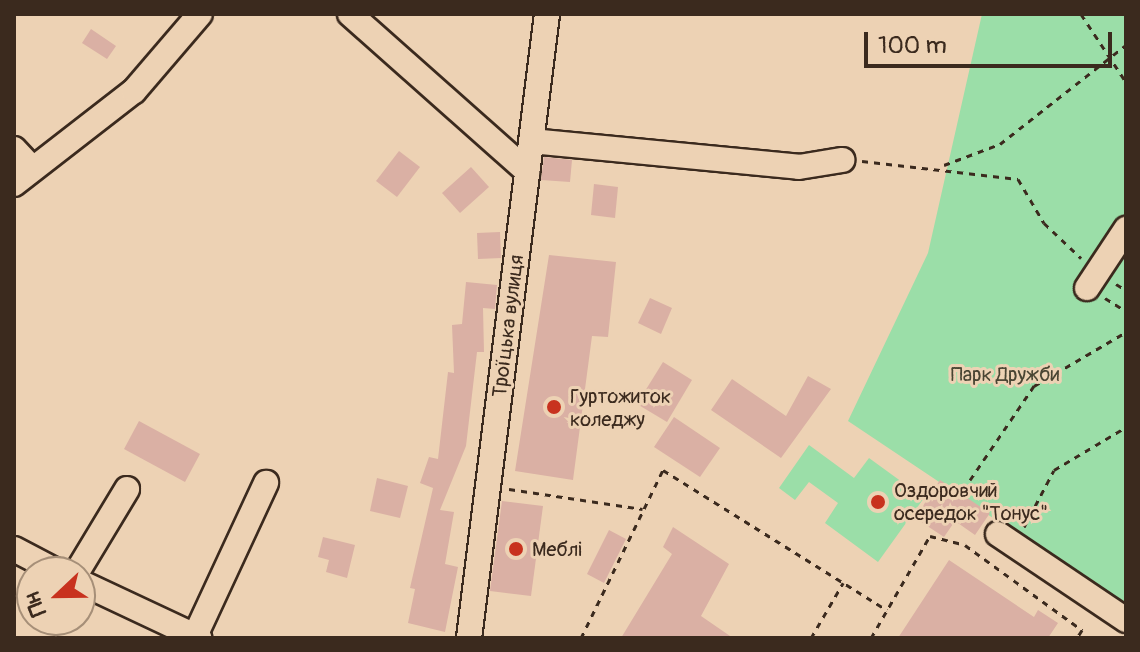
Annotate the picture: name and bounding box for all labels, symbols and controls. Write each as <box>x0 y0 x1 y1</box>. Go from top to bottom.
scale bar <box>868 16 1116 66</box>
text: 100 m <box>878 31 947 60</box>
street label: Троїцька вулиця <box>487 253 529 399</box>
park label: Парк Дружби <box>951 362 1059 386</box>
place label: Гуртожиток коледжу <box>570 384 671 431</box>
marker: Гуртожиток коледжу <box>545 398 563 416</box>
place label: Оздоровчий осередок "Тонус" <box>894 478 1048 525</box>
marker: Оздоровчий осередок "Тонус" <box>869 493 887 511</box>
place label: Меблі <box>532 537 582 561</box>
marker: Меблі <box>507 540 525 558</box>
north arrow <box>16 556 96 636</box>
text: Пн <box>18 588 53 621</box>

